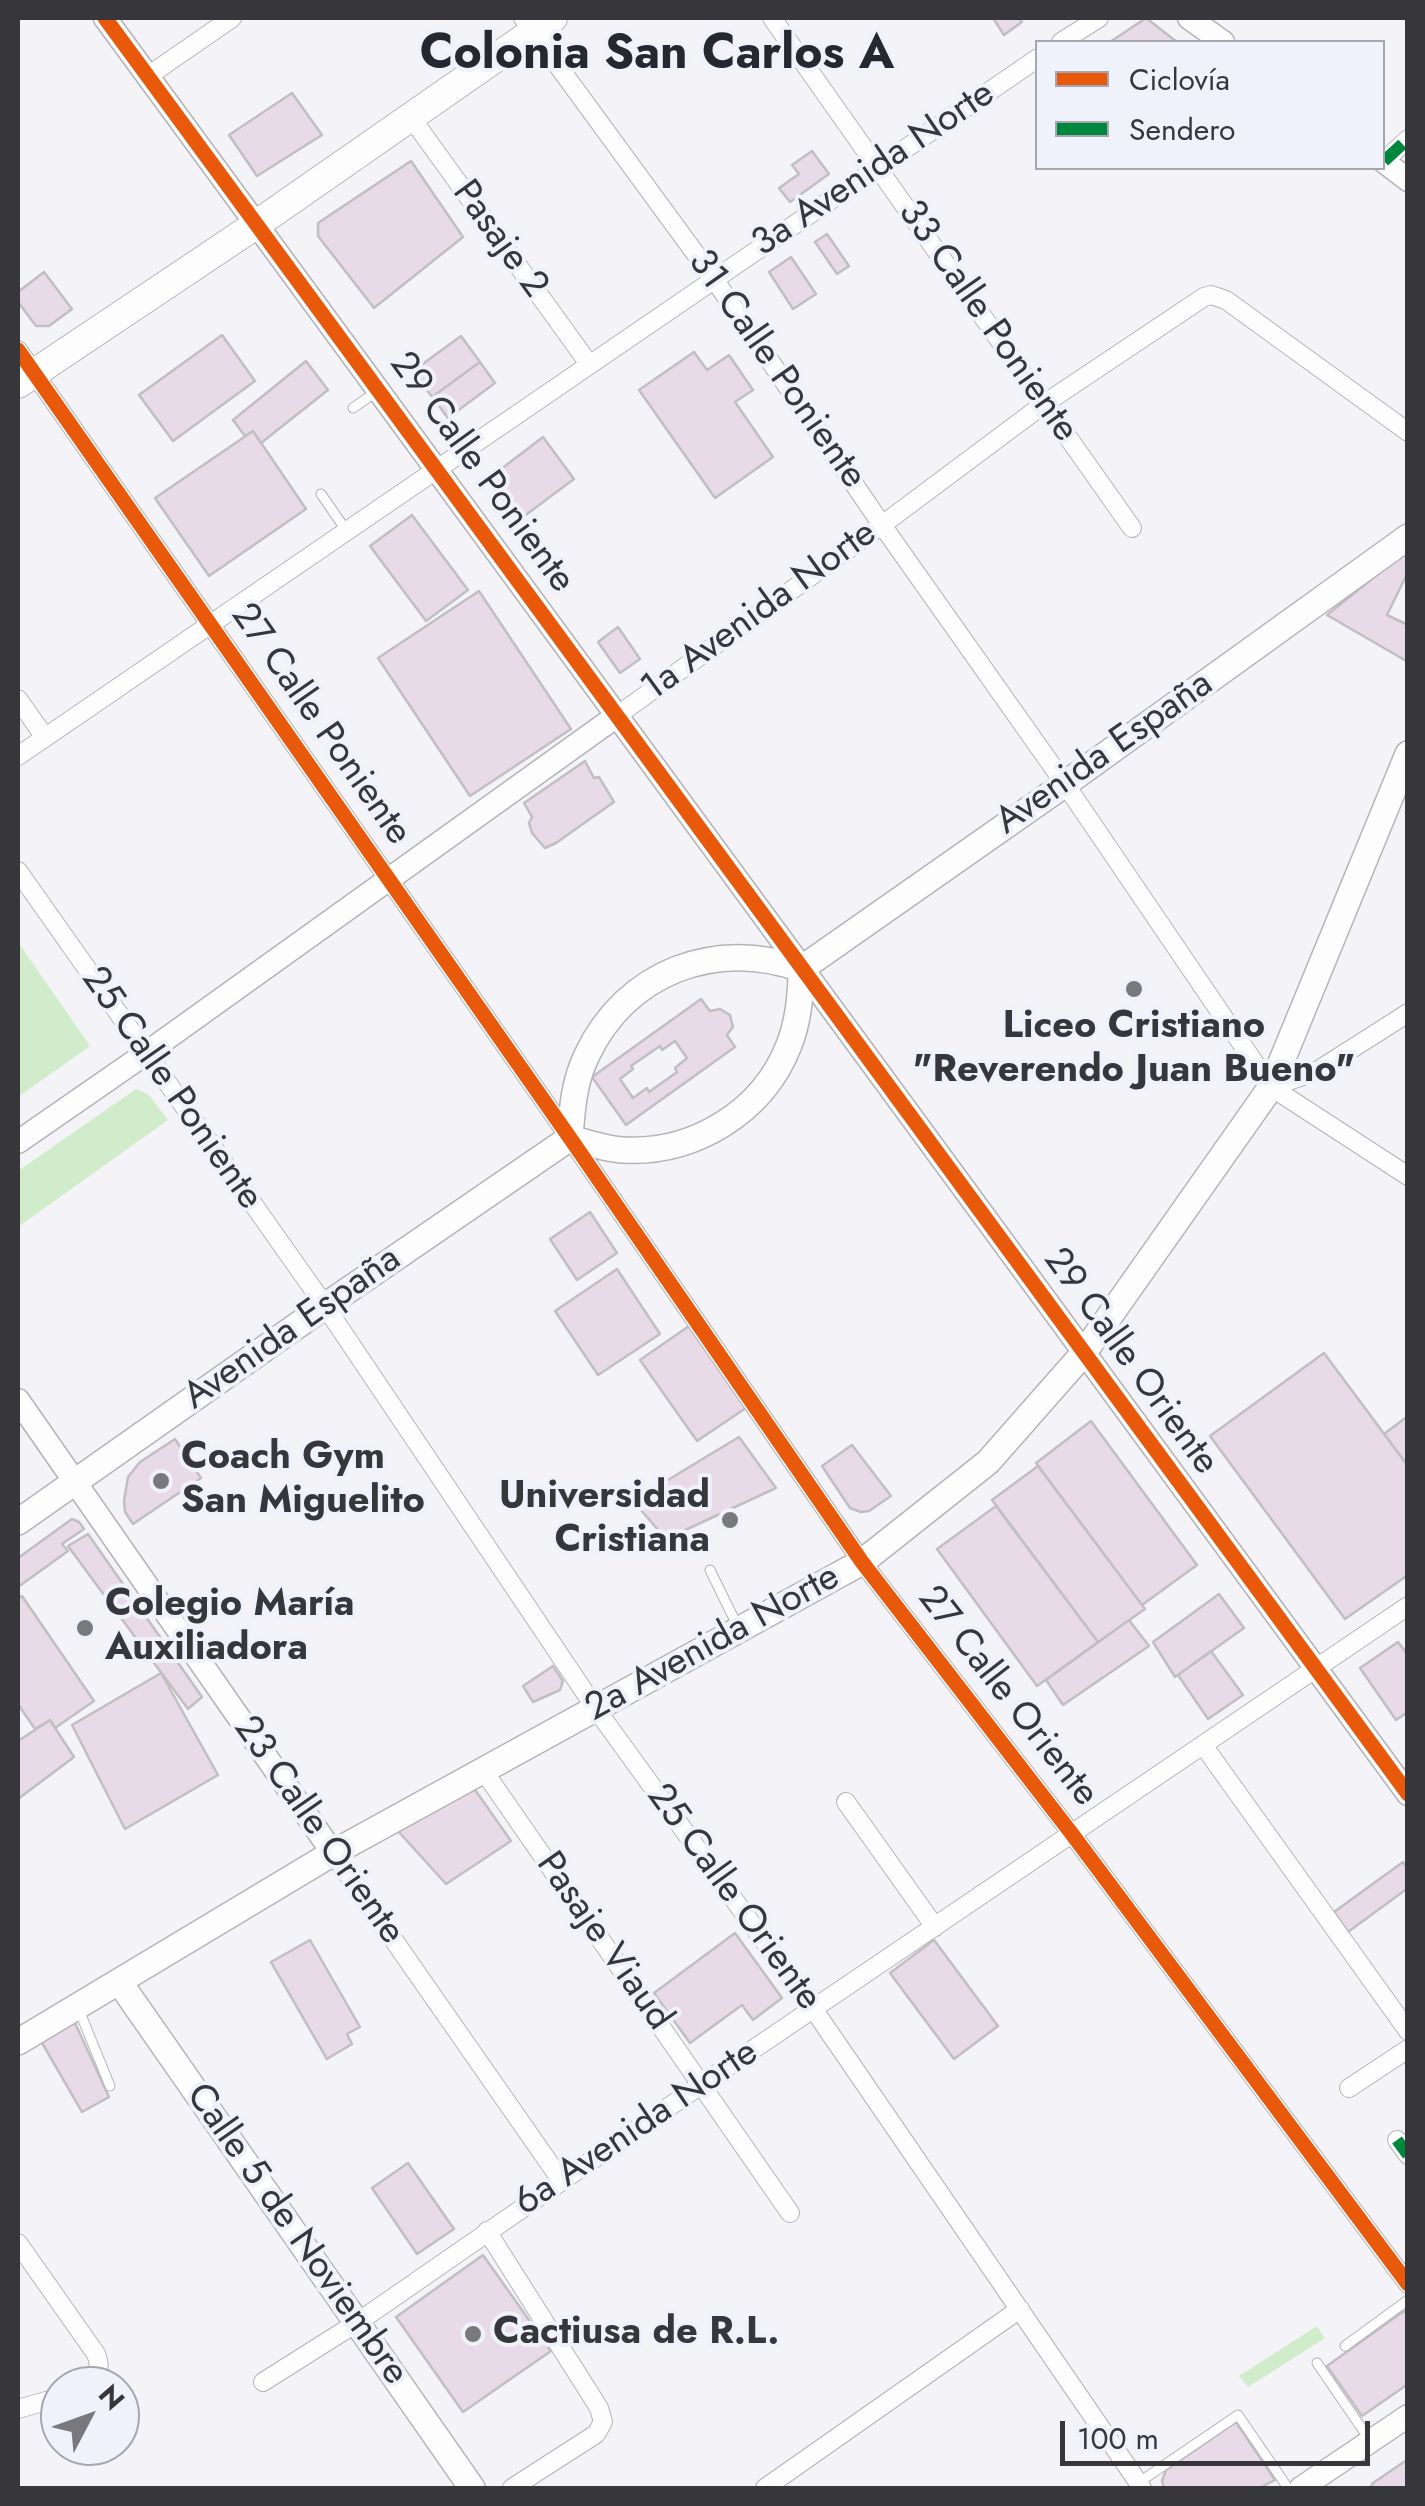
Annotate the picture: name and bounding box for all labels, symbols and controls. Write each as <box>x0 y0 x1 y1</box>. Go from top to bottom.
district label: Colonia San Carlos A <box>420 27 894 85</box>
legend <box>1035 40 1385 170</box>
text: Ciclovía <box>1129 58 1230 101</box>
street label: 3a Avenida Norte <box>744 72 1004 268</box>
text: Sendero <box>1129 108 1235 151</box>
street label: Pasaje 2 <box>441 173 557 307</box>
street label: 33 Calle Poniente <box>887 193 1087 451</box>
street label: 31 Calle Poniente <box>677 242 875 498</box>
street label: 29 Calle Poniente <box>378 344 584 602</box>
street label: 1a Avenida Norte <box>634 512 886 712</box>
street label: 27 Calle Poniente <box>220 596 420 854</box>
street label: Avenida España <box>988 662 1222 846</box>
street label: 25 Calle Poniente <box>70 959 272 1219</box>
marker: Liceo Cristiano "Reverendo Juan Bueno" <box>1123 978 1145 1000</box>
place label: Liceo Cristiano "Reverendo Juan Bueno" <box>913 1005 1355 1094</box>
street label: Avenida España <box>176 1237 410 1421</box>
street label: 29 Calle Oriente <box>1033 1240 1227 1484</box>
place label: Coach Gym San Miguelito <box>181 1436 425 1526</box>
marker: Coach Gym San Miguelito <box>150 1470 172 1492</box>
place label: Universidad Cristiana <box>499 1475 710 1565</box>
marker: Universidad Cristiana <box>719 1509 741 1531</box>
street label: 2a Avenida Norte <box>578 1555 848 1733</box>
street label: 27 Calle Oriente <box>907 1578 1107 1816</box>
place label: Colegio María Auxiliadora <box>105 1583 355 1672</box>
marker: Colegio María Auxiliadora <box>74 1617 96 1639</box>
street label: 23 Calle Oriente <box>223 1708 413 1954</box>
street label: 25 Calle Oriente <box>636 1776 830 2020</box>
street label: Pasaje Viaud <box>525 1844 681 2040</box>
street label: 6a Avenida Norte <box>507 2031 767 2227</box>
street label: Calle 5 de Noviembre <box>175 2076 417 2394</box>
place label: Cactiusa de R.L. <box>493 2311 779 2357</box>
marker: Cactiusa de R.L. <box>462 2323 484 2345</box>
north arrow <box>40 2366 140 2466</box>
text: N <box>89 2375 134 2419</box>
scale bar <box>1065 2401 1375 2463</box>
text: 100 m <box>1077 2417 1159 2460</box>

